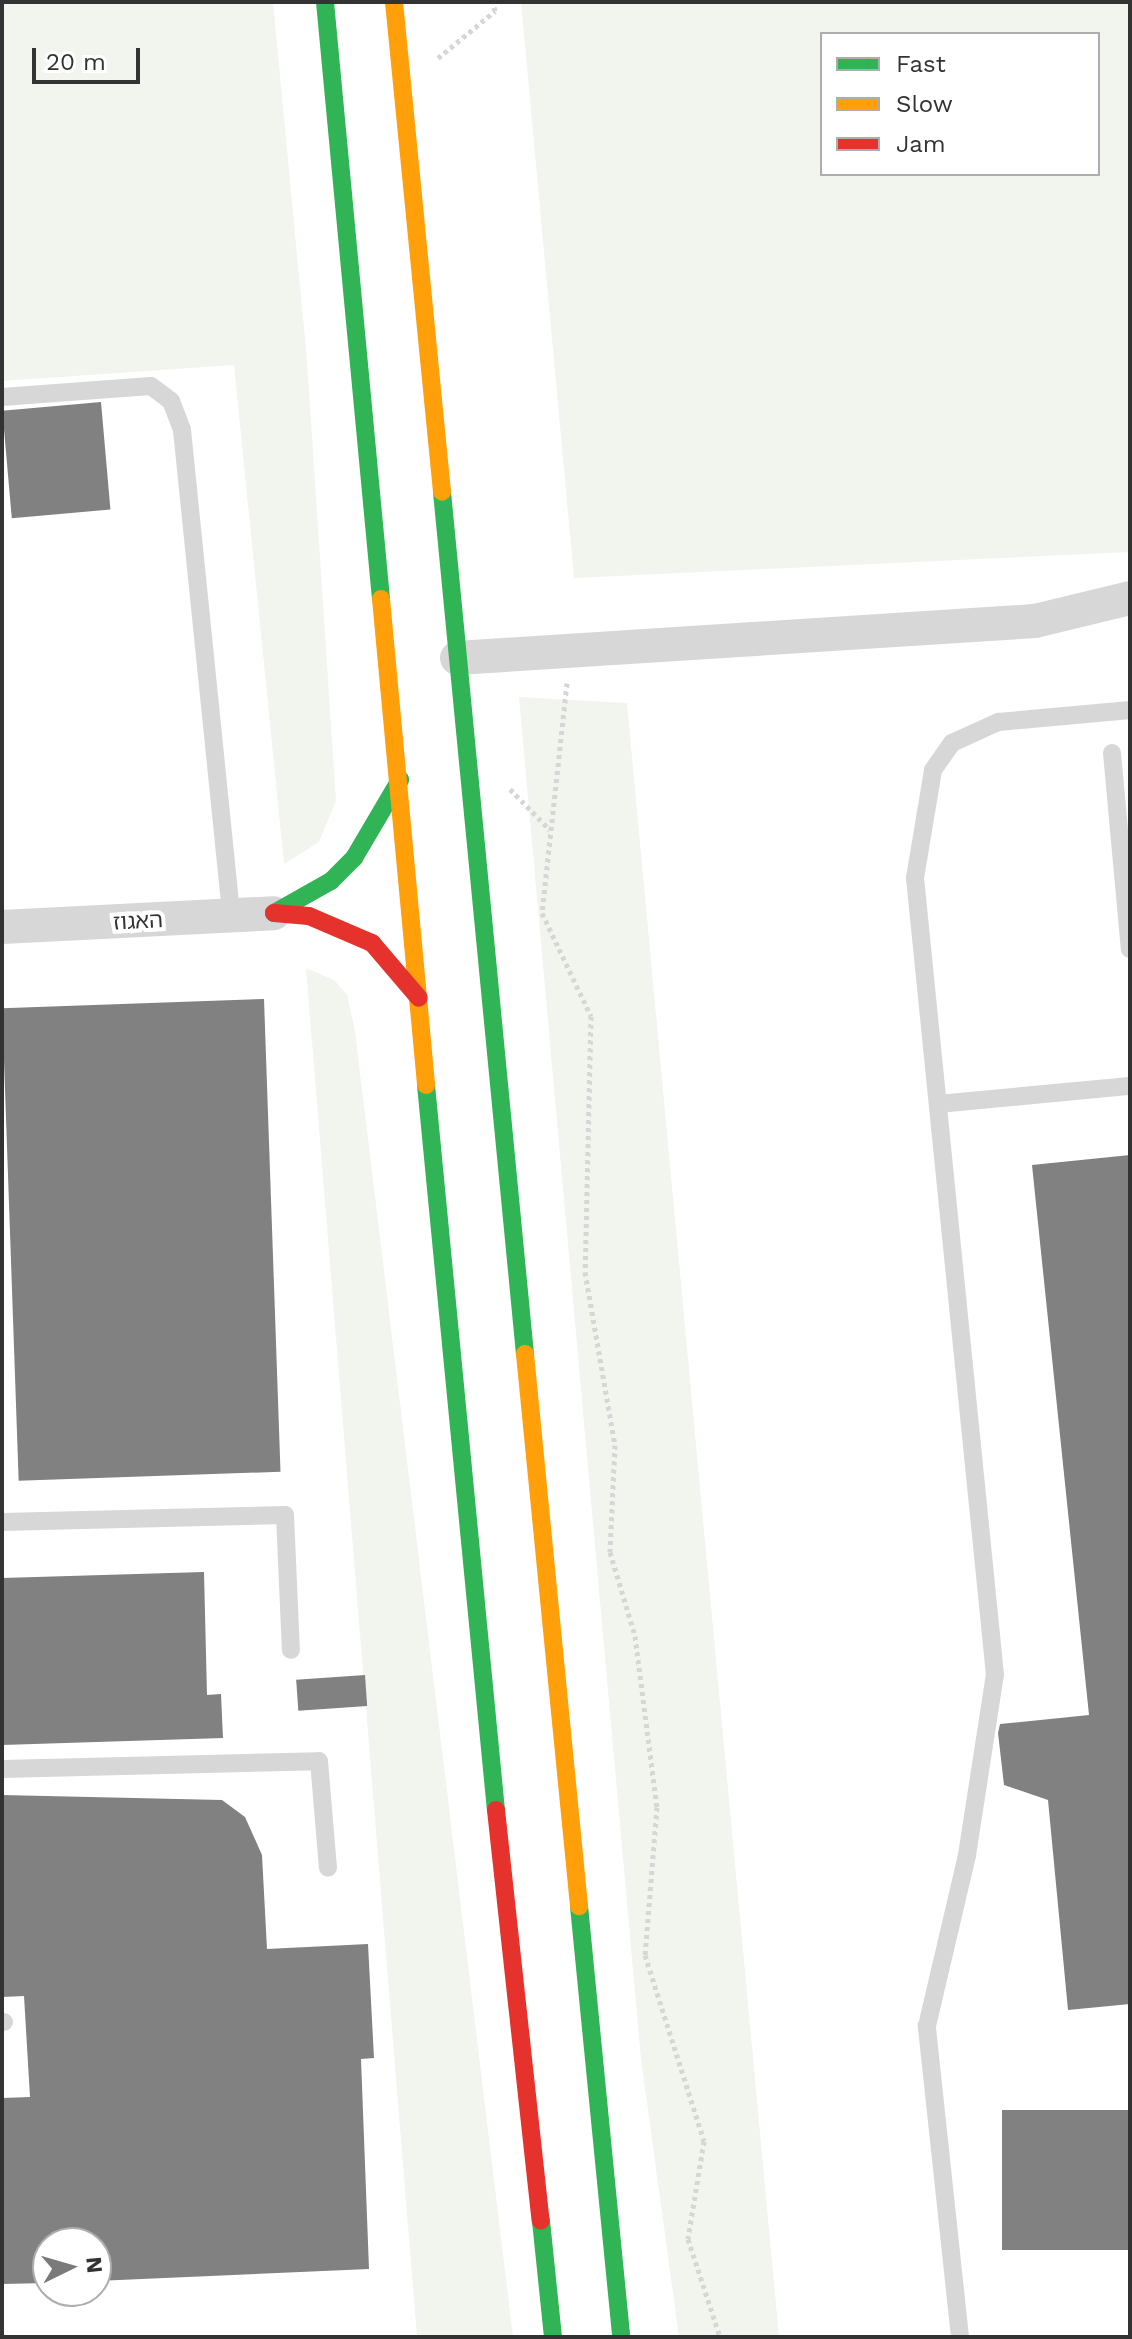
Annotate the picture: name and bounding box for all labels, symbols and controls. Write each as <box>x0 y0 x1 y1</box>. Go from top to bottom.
scale bar <box>36 32 144 82</box>
legend <box>820 32 1100 176</box>
text: 20 m <box>46 48 106 76</box>
text: Fast <box>896 50 946 78</box>
text: Slow <box>896 90 953 118</box>
text: Jam <box>896 130 946 158</box>
street label: האגוז <box>112 907 164 935</box>
north arrow <box>32 2227 112 2307</box>
text: N <box>81 2256 108 2274</box>

